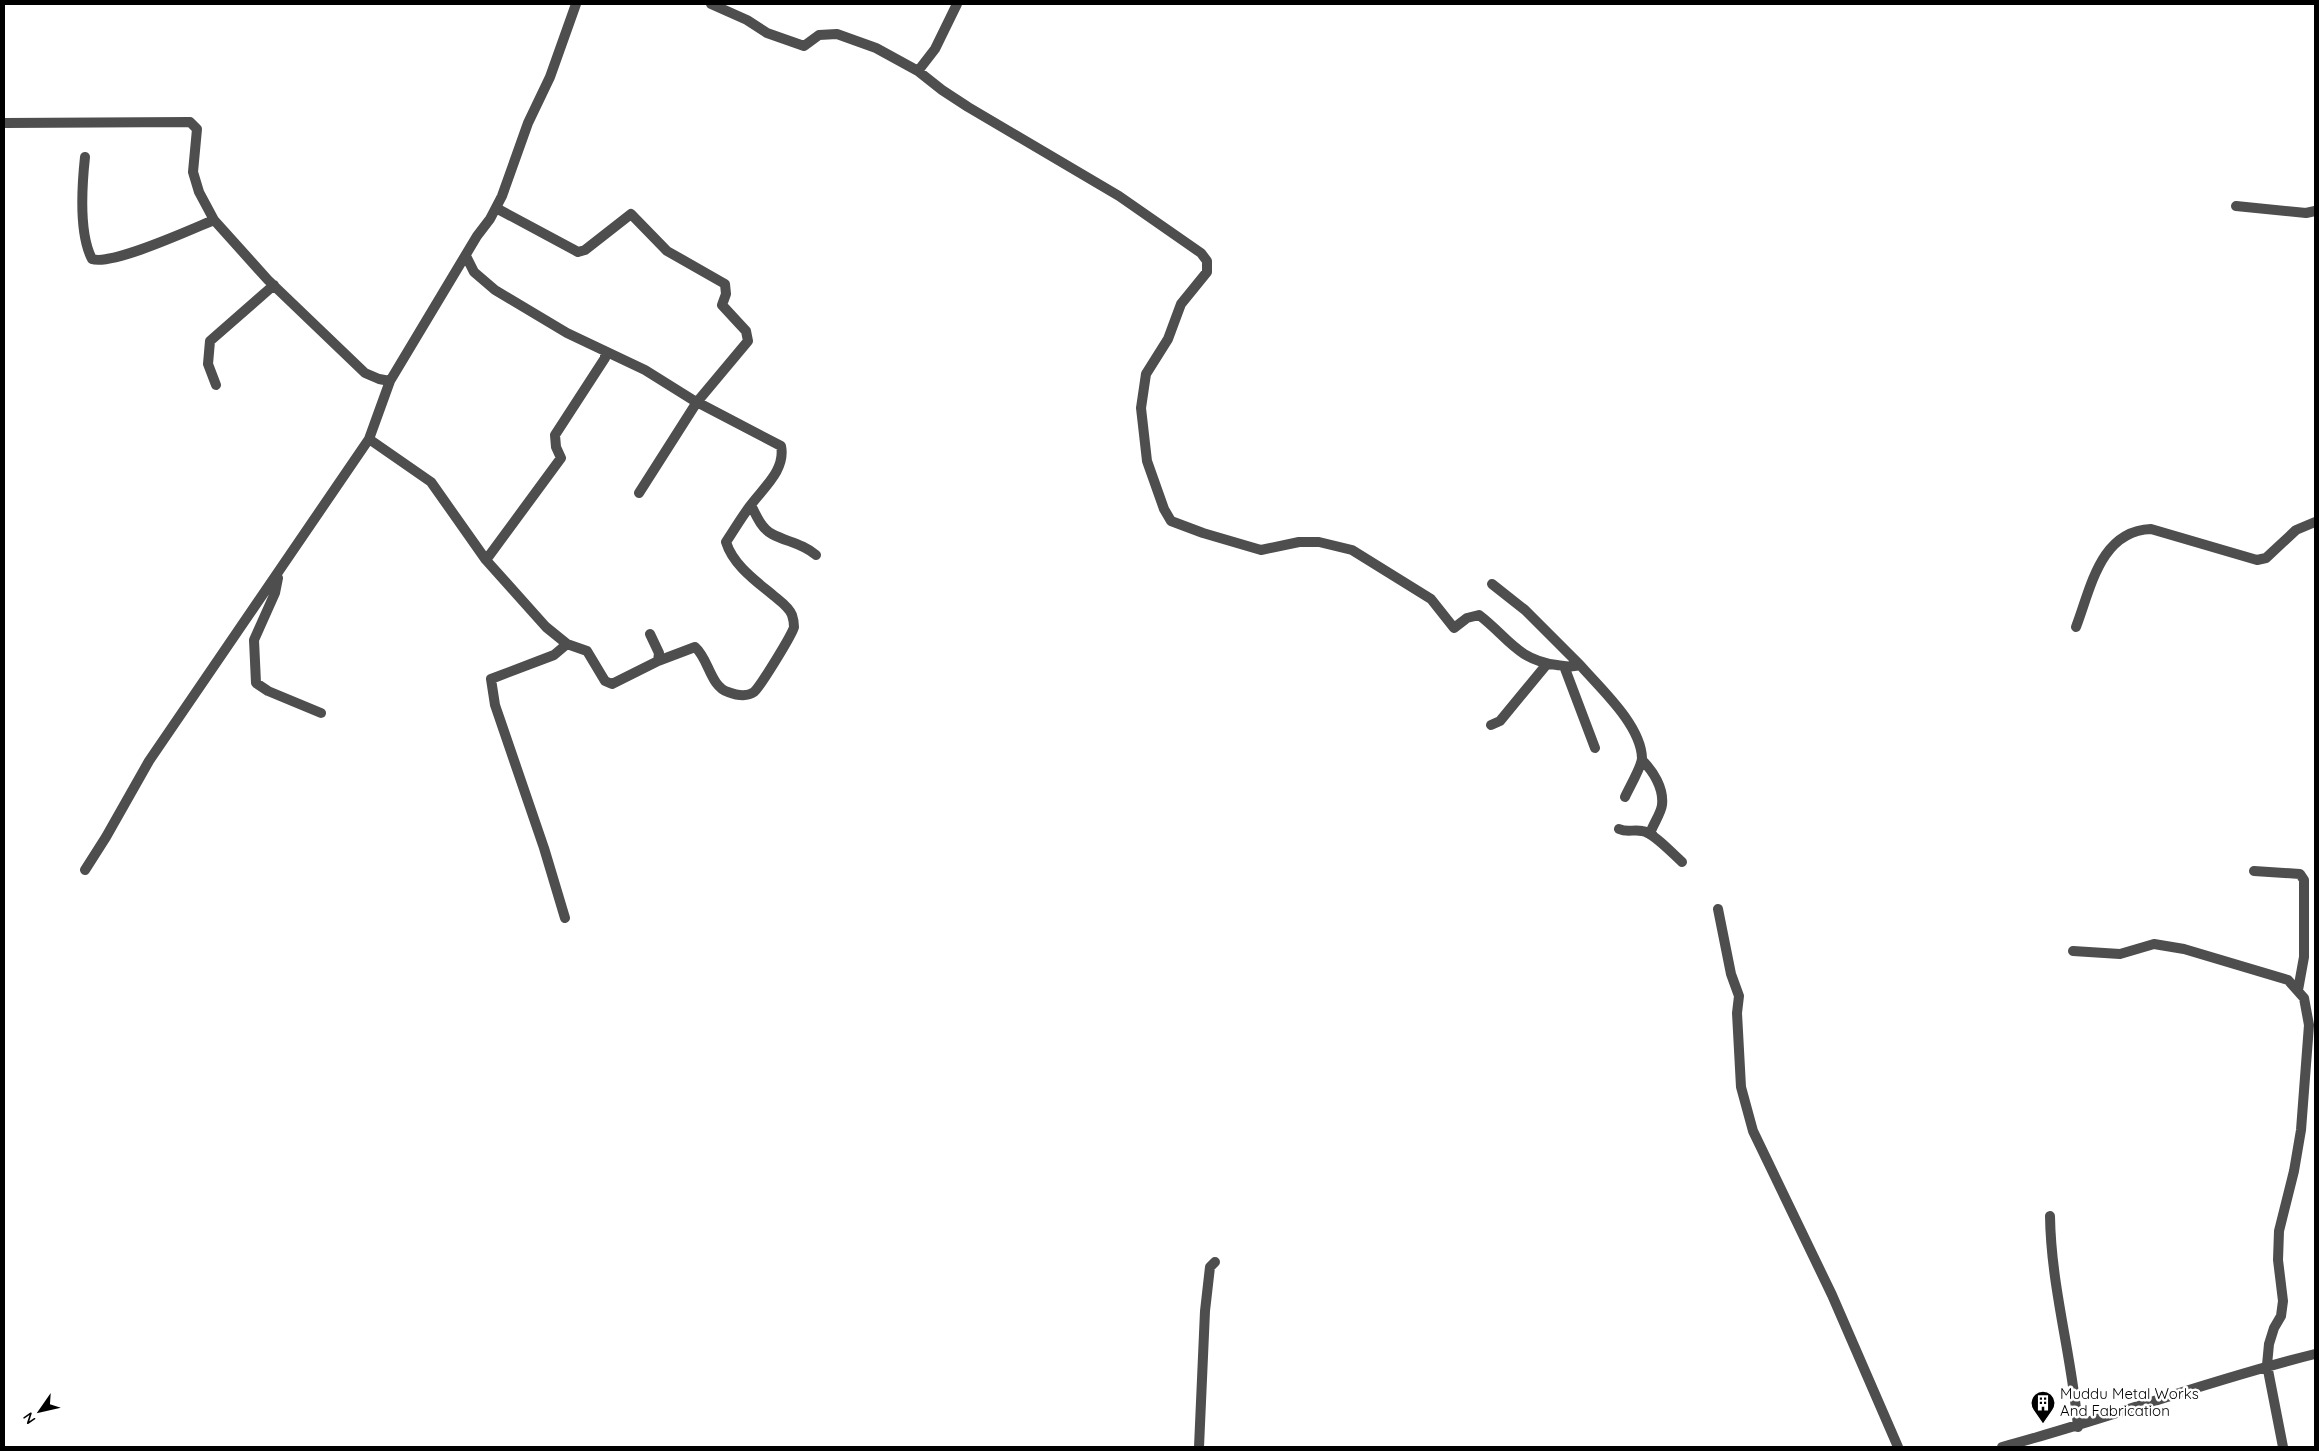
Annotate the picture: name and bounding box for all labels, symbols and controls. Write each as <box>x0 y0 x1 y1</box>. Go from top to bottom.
place label: Muddu Metal Works And Fabrication <box>2060 1384 2199 1420</box>
north arrow <box>15 1386 65 1436</box>
building icon: Muddu Metal Works And Fabrication <box>2030 1390 2056 1424</box>
text: N <box>19 1409 40 1428</box>

